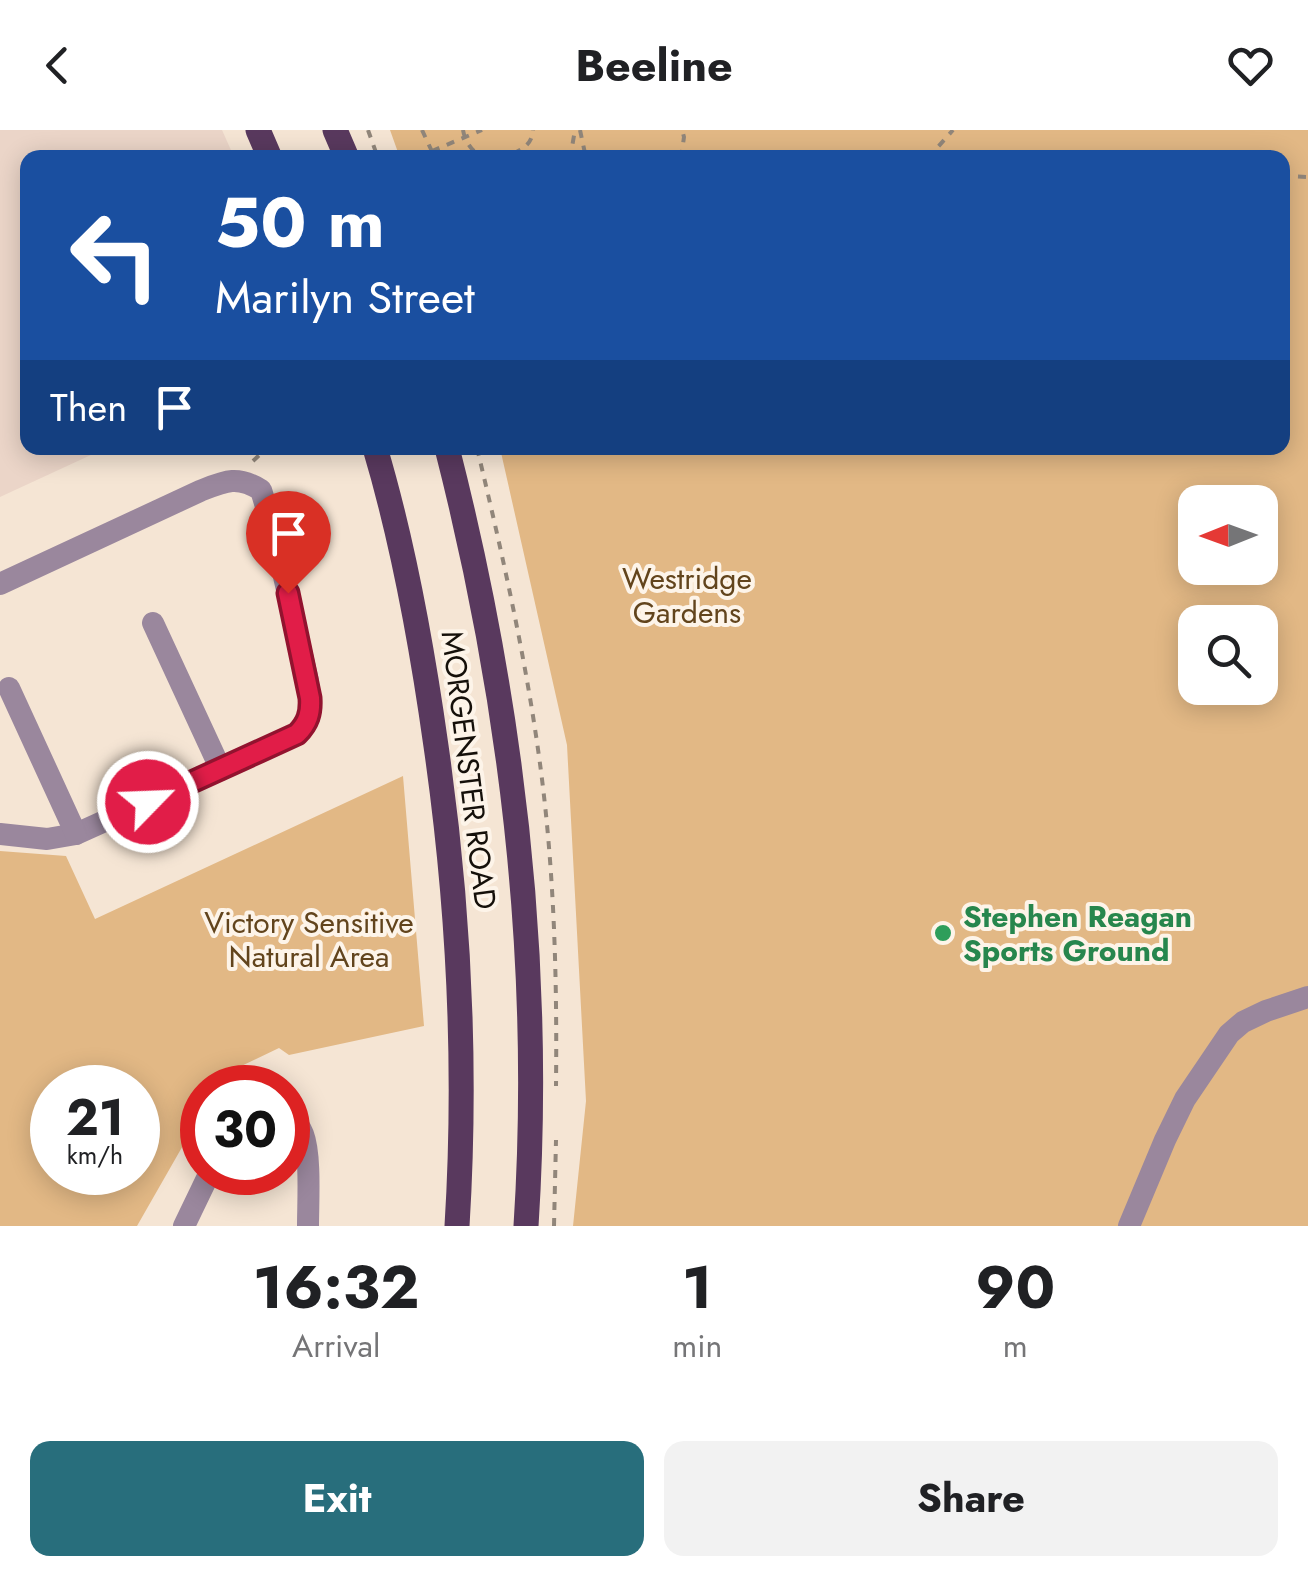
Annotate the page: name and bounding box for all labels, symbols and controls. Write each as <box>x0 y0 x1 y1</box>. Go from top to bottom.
text: Beeline <box>575 33 733 98</box>
icon: back <box>30 38 85 93</box>
icon: heart <box>1223 38 1278 93</box>
text: 50 m <box>215 172 385 273</box>
icon: left <box>50 190 180 320</box>
text: Marilyn Street <box>215 265 475 330</box>
text: Then <box>50 380 127 435</box>
icon: arrive <box>147 380 202 435</box>
north arrow <box>1178 485 1278 585</box>
map controls <box>1178 485 1278 705</box>
pin <box>246 491 331 594</box>
icon: arrive <box>261 506 316 561</box>
park label: Westridge Gardens <box>622 557 752 634</box>
button: search <box>1178 605 1278 705</box>
street label: MORGENSTER ROAD <box>431 628 507 912</box>
position arrow <box>96 750 200 854</box>
place label: Stephen Reagan Sports Ground <box>963 895 1192 972</box>
park label: Victory Sensitive Natural Area <box>204 901 414 978</box>
marker: Stephen Reagan Sports Ground <box>932 922 954 944</box>
speed limit sign: 30 <box>180 1065 310 1195</box>
text: 21 <box>66 1081 124 1154</box>
text: km/h <box>67 1137 123 1173</box>
text: 16:32 <box>253 1244 419 1331</box>
text: 1 <box>682 1244 713 1331</box>
text: 90 <box>975 1244 1055 1331</box>
text: Arrival <box>292 1323 380 1369</box>
text: min <box>672 1323 722 1369</box>
text: m <box>1003 1323 1028 1369</box>
button: Exit <box>30 1441 644 1556</box>
button: Share <box>664 1441 1278 1556</box>

